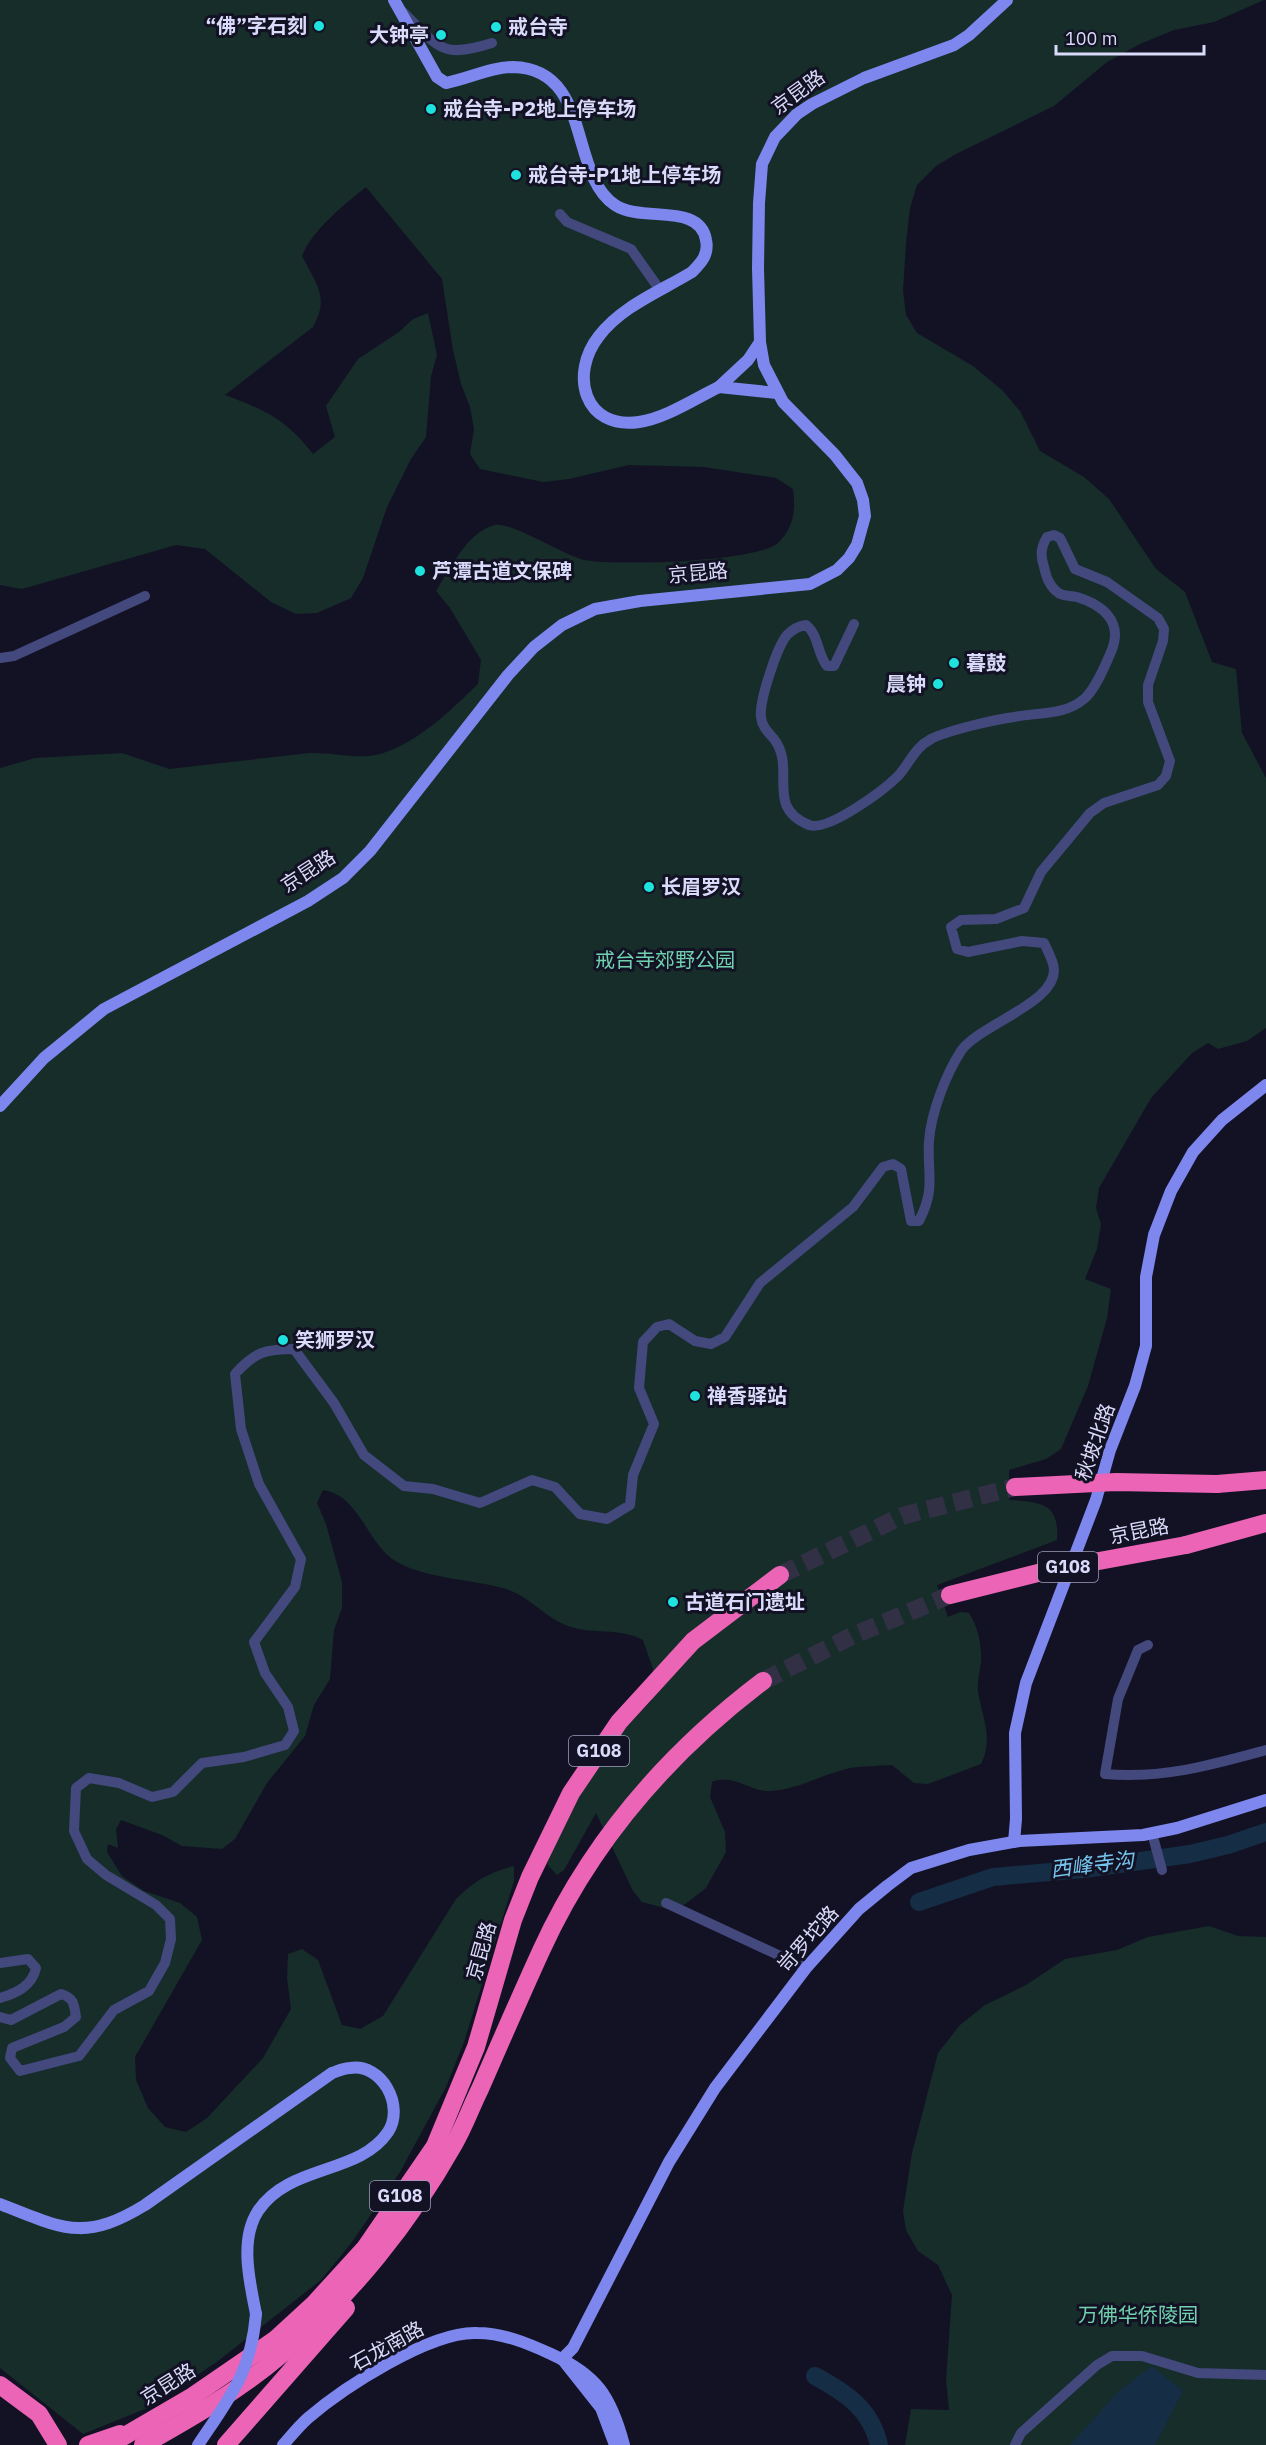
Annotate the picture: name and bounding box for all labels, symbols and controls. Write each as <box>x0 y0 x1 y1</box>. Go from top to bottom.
place label: “佛”字石刻 <box>206 12 307 39</box>
place label: 戒台寺 <box>508 13 568 40</box>
scale bar <box>1056 18 1204 56</box>
marker: “佛”字石刻 <box>312 19 326 33</box>
marker: 戒台寺 <box>489 20 503 34</box>
place label: 大钟亭 <box>369 21 429 48</box>
text: 100 m <box>1065 27 1117 50</box>
marker: 大钟亭 <box>434 28 448 42</box>
street label: 京昆路 <box>766 63 830 120</box>
place label: 戒台寺-P2地上停车场 <box>443 95 636 122</box>
marker: 戒台寺-P2地上停车场 <box>424 102 438 116</box>
place label: 戒台寺-P1地上停车场 <box>528 161 721 188</box>
marker: 戒台寺-P1地上停车场 <box>509 168 523 182</box>
street label: 京昆路 <box>667 556 729 589</box>
place label: 芦潭古道文保碑 <box>432 557 572 584</box>
marker: 芦潭古道文保碑 <box>413 564 427 578</box>
place label: 暮鼓 <box>966 649 1006 676</box>
marker: 暮鼓 <box>947 656 961 670</box>
place label: 晨钟 <box>886 670 926 697</box>
marker: 晨钟 <box>931 677 945 691</box>
street label: 京昆路 <box>275 843 340 898</box>
place label: 长眉罗汉 <box>661 873 741 900</box>
marker: 长眉罗汉 <box>642 880 656 894</box>
park label: 戒台寺郊野公园 <box>595 946 735 973</box>
place label: 笑狮罗汉 <box>295 1326 375 1353</box>
marker: 笑狮罗汉 <box>276 1333 290 1347</box>
place label: 禅香驿站 <box>707 1382 787 1409</box>
marker: 禅香驿站 <box>688 1389 702 1403</box>
street label: 秋坡北路 <box>1069 1400 1120 1484</box>
street label: 京昆路 <box>1107 1512 1171 1549</box>
road number: G108 <box>1038 1552 1098 1582</box>
place label: 古道石门遗址 <box>685 1588 805 1615</box>
marker: 古道石门遗址 <box>666 1595 680 1609</box>
road number: G108 <box>569 1736 629 1766</box>
water label: 西峰寺沟 <box>1048 1845 1137 1883</box>
street label: 岢罗坨路 <box>771 1900 844 1978</box>
street label: 京昆路 <box>459 1918 502 1983</box>
road number: G108 <box>370 2181 430 2211</box>
park label: 万佛华侨陵园 <box>1078 2301 1198 2328</box>
street label: 石龙南路 <box>345 2314 428 2377</box>
street label: 京昆路 <box>135 2356 200 2411</box>

